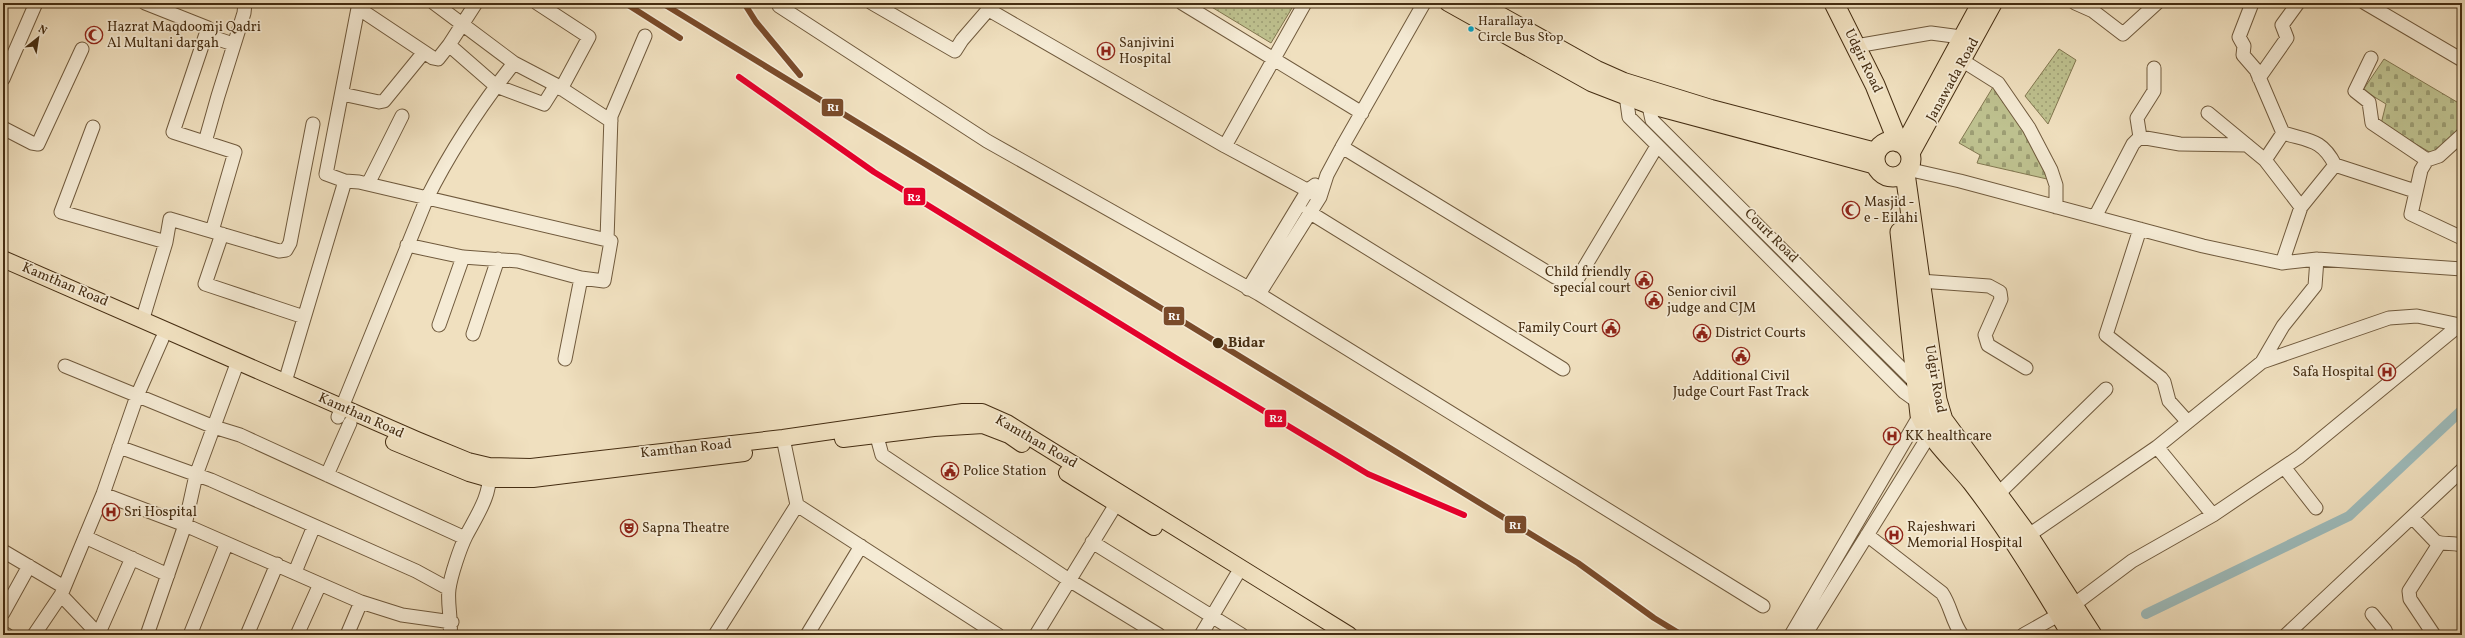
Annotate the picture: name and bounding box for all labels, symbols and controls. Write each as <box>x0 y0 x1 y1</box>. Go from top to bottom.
place label: Harallaya Circle Bus Stop <box>1478 13 1564 47</box>
north arrow <box>18 18 58 58</box>
place label: Hazrat Maqdoomji Qadri Al Multani dargah <box>107 18 261 53</box>
text: N <box>35 22 49 39</box>
marker: Harallaya Circle Bus Stop <box>1466 24 1476 34</box>
mosque icon: Hazrat Maqdoomji Qadri Al Multani dargah <box>84 25 104 45</box>
street label: Udgir Road <box>1839 26 1887 96</box>
place label: Sanjivini Hospital <box>1119 34 1174 69</box>
street label: Janawada Road <box>1922 34 1984 126</box>
hospital icon: Sanjivini Hospital <box>1096 41 1116 61</box>
line badge: R1 <box>821 98 844 117</box>
text: R1 <box>827 101 839 116</box>
line badge: R2 <box>903 187 926 206</box>
text: R2 <box>907 191 921 206</box>
place label: Masjid - e - Eilahi <box>1864 193 1918 228</box>
mosque icon: Masjid - e - Eilahi <box>1841 200 1861 220</box>
street label: Court Road <box>1740 205 1802 267</box>
street label: Kamthan Road <box>19 258 111 312</box>
place label: Child friendly special court <box>1545 263 1631 298</box>
public building icon: Child friendly special court <box>1634 270 1654 290</box>
place label: Senior civil judge and CJM <box>1667 283 1756 318</box>
public building icon: Senior civil judge and CJM <box>1644 290 1664 310</box>
line badge: R1 <box>1163 306 1185 326</box>
text: R1 <box>1168 310 1180 325</box>
public building icon: Family Court <box>1601 318 1621 338</box>
place label: Family Court <box>1518 319 1598 338</box>
public building icon: District Courts <box>1692 323 1712 343</box>
place label: District Courts <box>1715 324 1806 343</box>
place label: Bidar <box>1228 334 1265 353</box>
marker: Bidar <box>1211 336 1225 350</box>
street label: Udgir Road <box>1920 343 1950 415</box>
public building icon: Additional Civil Judge Court Fast Track <box>1731 346 1751 366</box>
hospital icon: Safa Hospital <box>2377 362 2397 382</box>
place label: Safa Hospital <box>2292 363 2374 382</box>
place label: Additional Civil Judge Court Fast Track <box>1673 367 1810 402</box>
street label: Kamthan Road <box>315 389 407 443</box>
line badge: R2 <box>1264 409 1287 428</box>
street label: Kamthan Road <box>991 411 1081 473</box>
text: R2 <box>1269 412 1283 427</box>
hospital icon: KK healthcare <box>1882 426 1902 446</box>
place label: KK healthcare <box>1905 427 1992 446</box>
street label: Kamthan Road <box>639 435 733 463</box>
public building icon: Police Station <box>940 461 960 481</box>
place label: Police Station <box>963 462 1047 481</box>
hospital icon: Sri Hospital <box>101 502 121 522</box>
place label: Sri Hospital <box>124 503 197 522</box>
line badge: R1 <box>1504 515 1527 534</box>
theatre icon: Sapna Theatre <box>619 518 639 538</box>
place label: Rajeshwari Memorial Hospital <box>1907 518 2023 553</box>
place label: Sapna Theatre <box>642 519 730 538</box>
text: R1 <box>1509 519 1521 534</box>
hospital icon: Rajeshwari Memorial Hospital <box>1884 525 1904 545</box>

